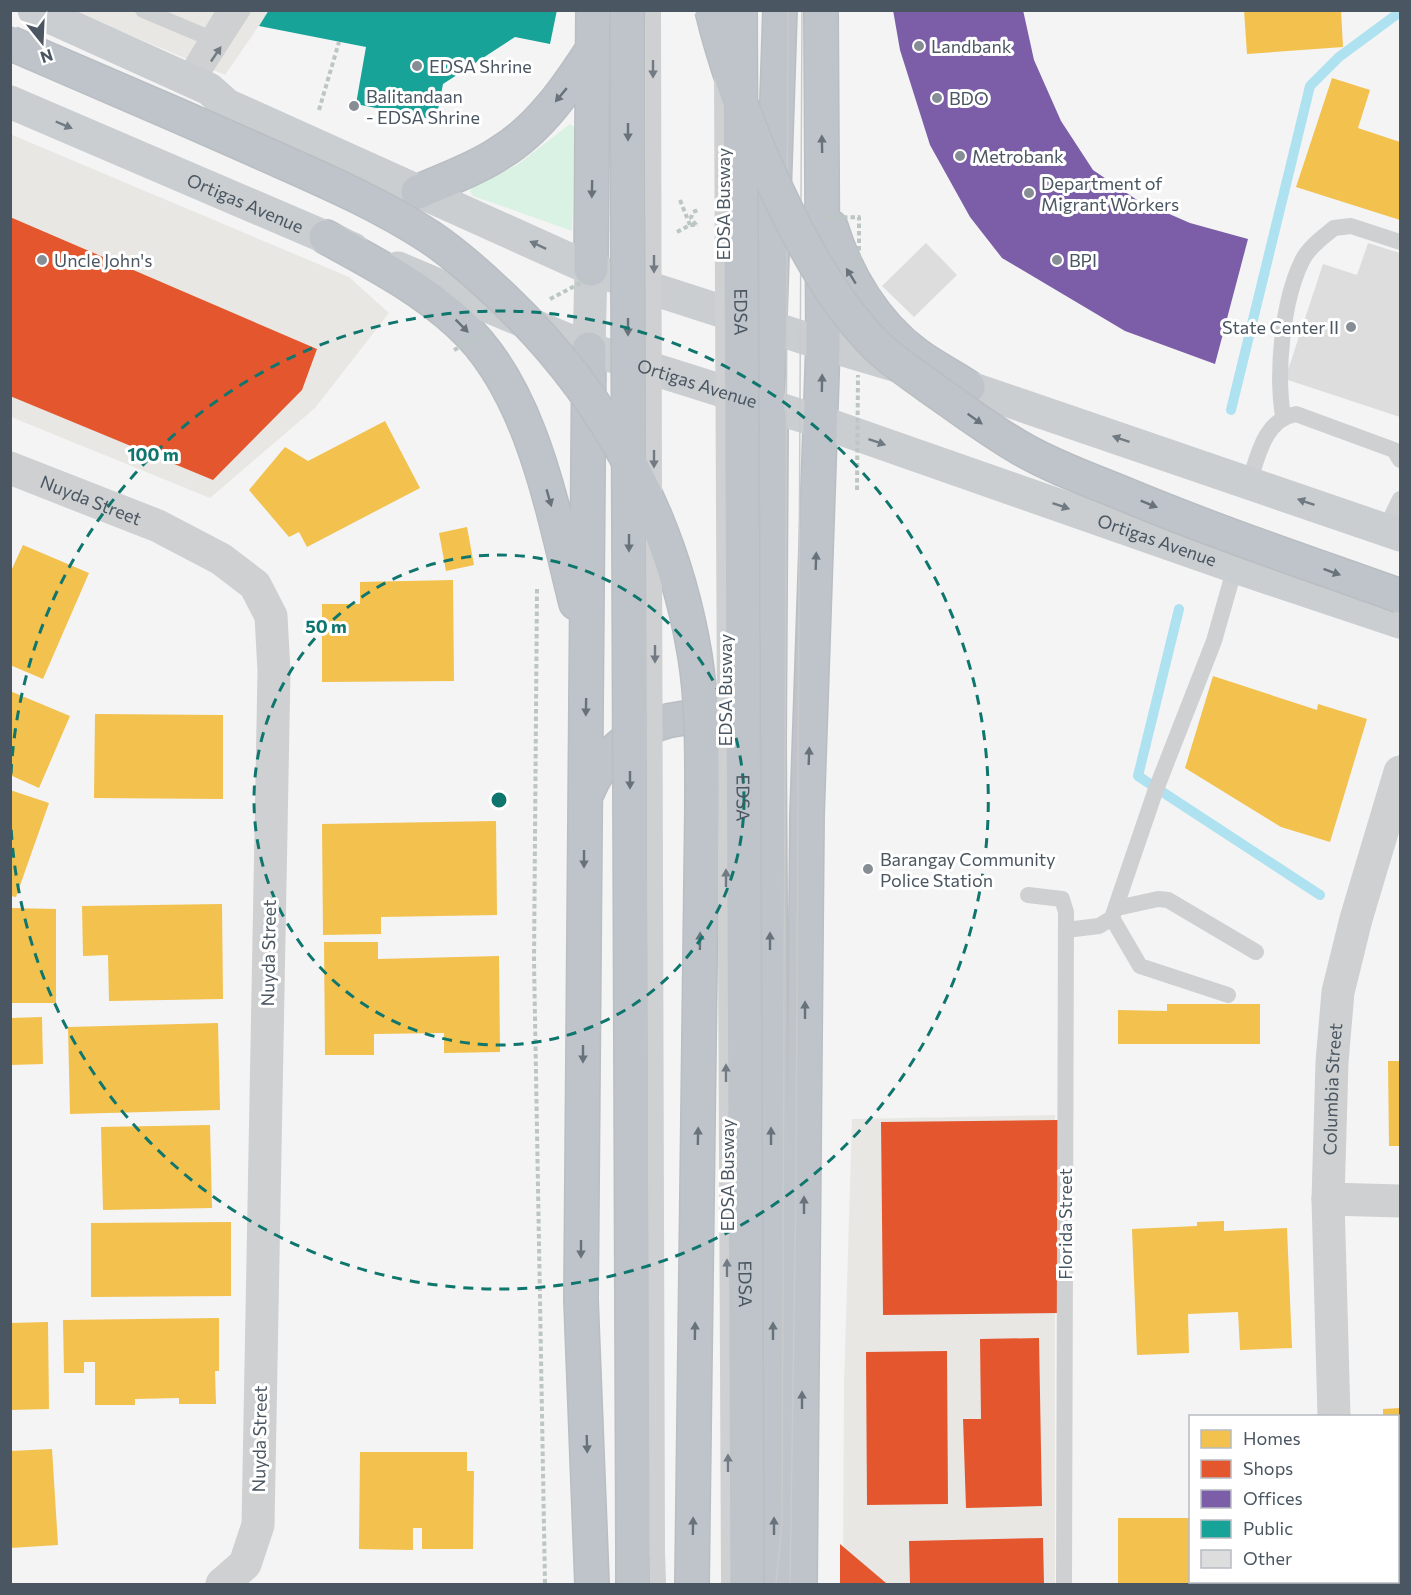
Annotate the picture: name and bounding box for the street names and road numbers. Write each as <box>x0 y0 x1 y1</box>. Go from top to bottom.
street label: EDSA Busway <box>712 148 734 260</box>
street label: Ortigas Avenue <box>184 168 307 238</box>
street label: EDSA <box>730 288 752 336</box>
street label: Ortigas Avenue <box>635 354 760 412</box>
street label: Nuyda Street <box>37 470 145 529</box>
street label: Ortigas Avenue <box>1095 509 1220 571</box>
street label: EDSA Busway <box>714 634 736 746</box>
street label: EDSA <box>732 774 755 822</box>
street label: Nuyda Street <box>256 899 280 1007</box>
street label: Columbia Street <box>1318 1022 1346 1156</box>
street label: EDSA Busway <box>716 1119 738 1231</box>
street label: Florida Street <box>1054 1168 1076 1280</box>
street label: EDSA <box>735 1260 757 1308</box>
street label: Nuyda Street <box>247 1385 271 1493</box>

